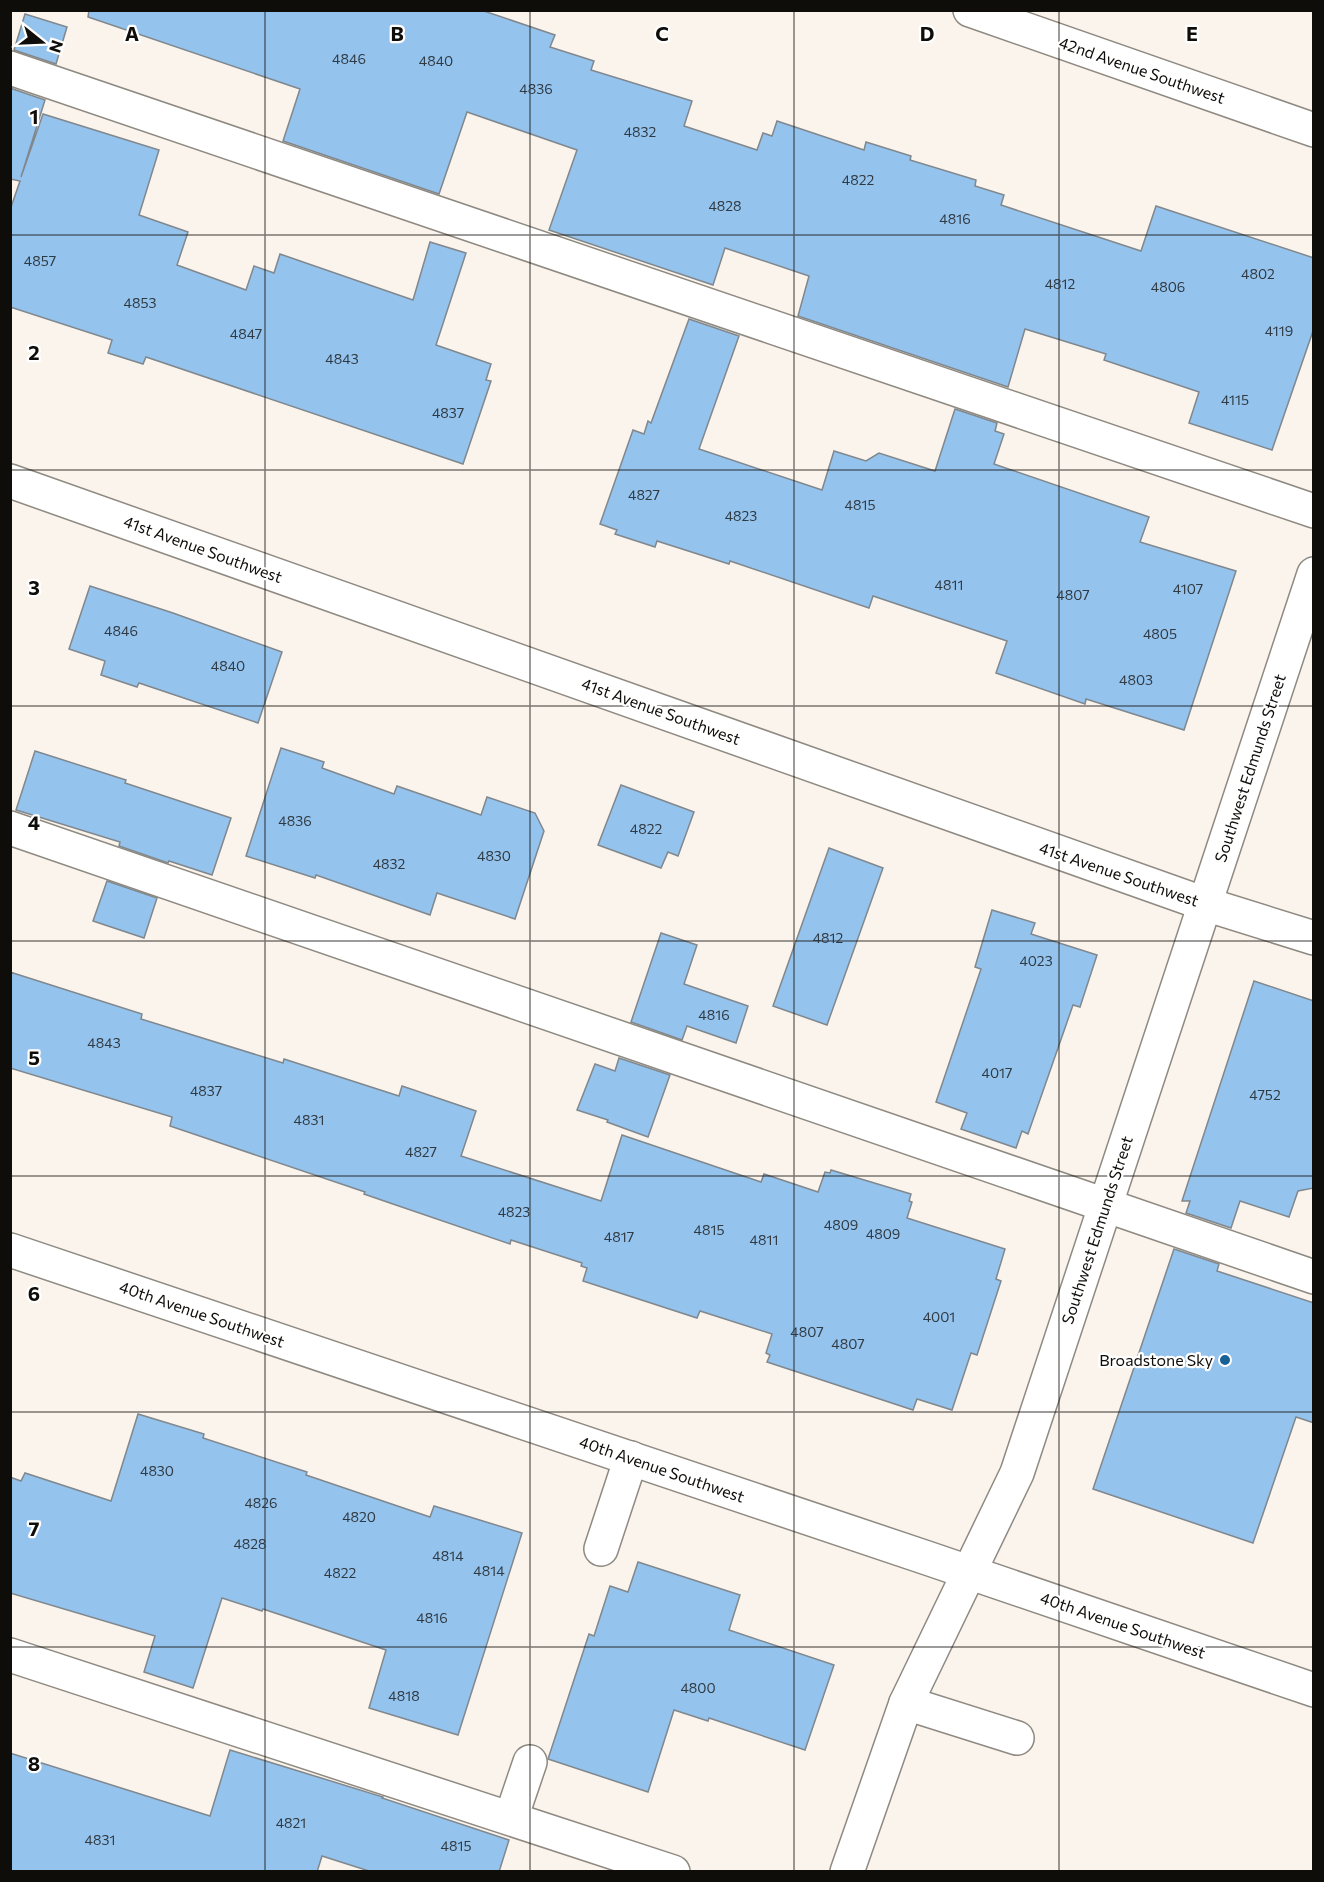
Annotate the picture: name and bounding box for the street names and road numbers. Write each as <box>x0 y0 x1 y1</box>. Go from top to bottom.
street label: 42nd Avenue Southwest <box>1057 32 1228 107</box>
street label: 41st Avenue Southwest <box>121 511 285 586</box>
street label: Southwest Edmunds Street <box>1210 671 1289 864</box>
street label: 41st Avenue Southwest <box>579 673 743 748</box>
street label: 41st Avenue Southwest <box>1037 837 1202 910</box>
street label: Southwest Edmunds Street <box>1057 1133 1136 1326</box>
street label: 40th Avenue Southwest <box>117 1276 288 1351</box>
street label: 40th Avenue Southwest <box>577 1431 748 1506</box>
street label: 40th Avenue Southwest <box>1038 1587 1209 1662</box>

